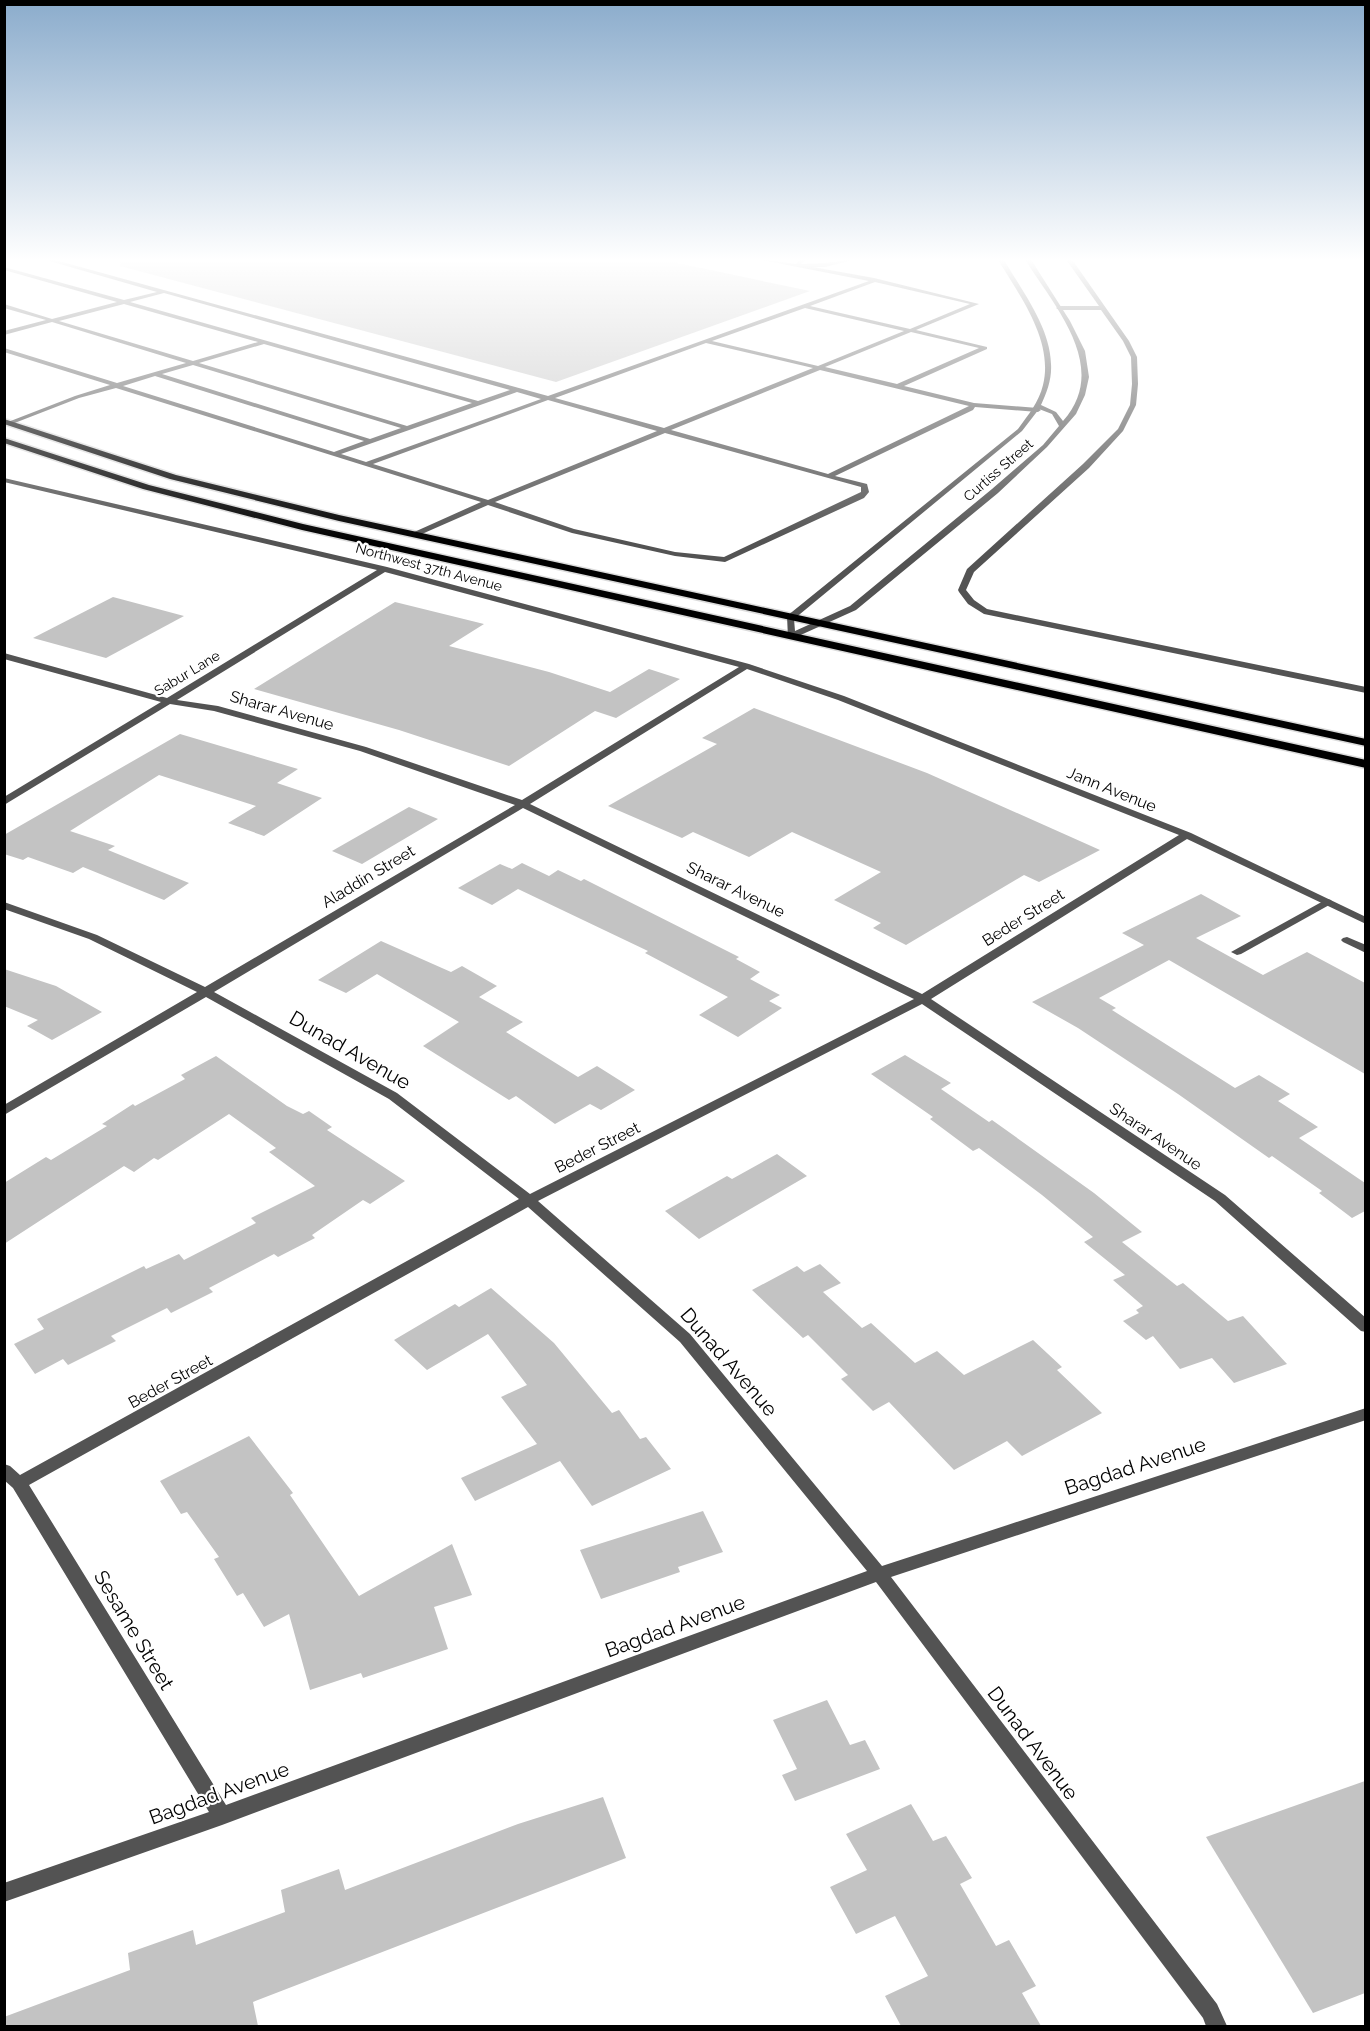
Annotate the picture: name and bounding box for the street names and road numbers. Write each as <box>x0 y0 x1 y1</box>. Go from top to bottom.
street label: Curtiss Street <box>960 435 1036 504</box>
street label: Northwest 37th Avenue <box>354 540 504 594</box>
street label: Sabur Lane <box>151 647 223 699</box>
street label: Sharar Avenue <box>228 687 336 734</box>
street label: Jann Avenue <box>1064 763 1159 816</box>
street label: Aladdin Street <box>318 841 419 912</box>
street label: Sharar Avenue <box>684 857 788 921</box>
street label: Beder Street <box>979 884 1068 950</box>
street label: Dunad Avenue <box>285 1006 415 1094</box>
street label: Sharar Avenue <box>1106 1099 1205 1174</box>
street label: Beder Street <box>551 1118 644 1177</box>
street label: Dunad Avenue <box>675 1303 783 1421</box>
street label: Beder Street <box>125 1350 216 1412</box>
street label: Bagdad Avenue <box>1061 1432 1209 1500</box>
street label: Sesame Street <box>89 1566 179 1694</box>
street label: Bagdad Avenue <box>602 1589 748 1662</box>
street label: Dunad Avenue <box>983 1682 1084 1805</box>
street label: Bagdad Avenue <box>146 1756 292 1829</box>

